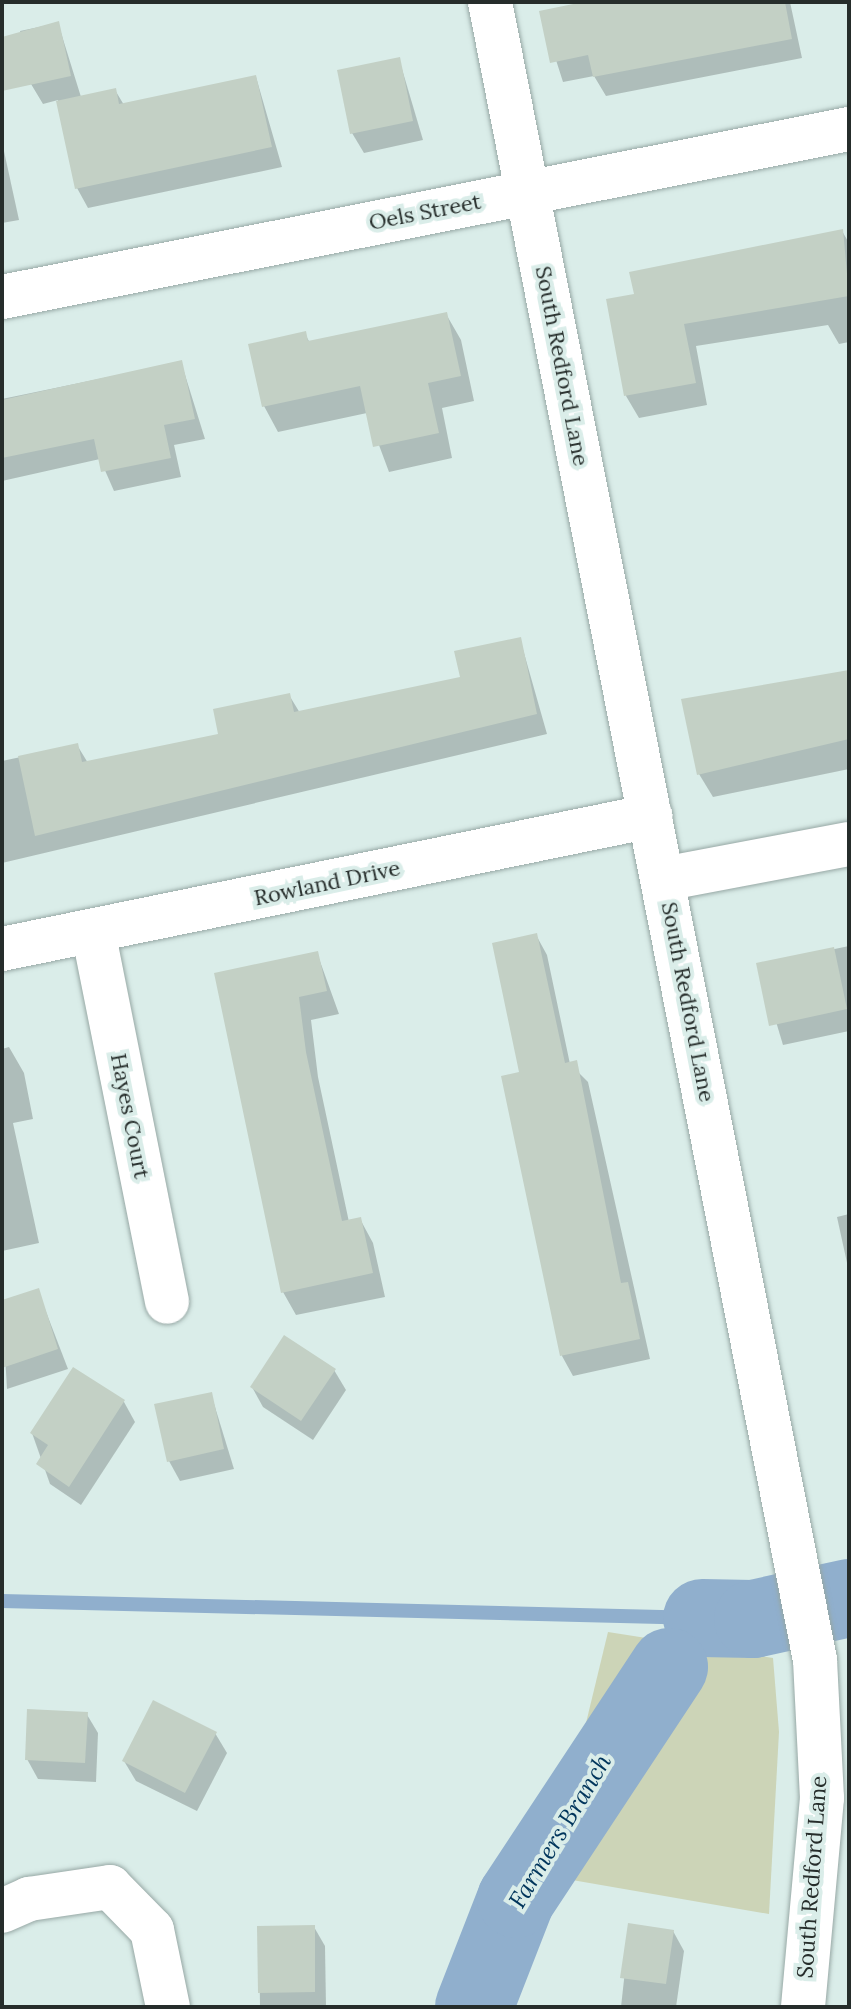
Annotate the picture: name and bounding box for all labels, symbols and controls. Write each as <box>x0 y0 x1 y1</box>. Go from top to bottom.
street label: Oels Street <box>367 188 483 236</box>
street label: South Redford Lane <box>530 264 594 468</box>
street label: Rowland Drive <box>252 855 402 911</box>
street label: South Redford Lane <box>656 900 720 1104</box>
street label: Hayes Court <box>105 1051 155 1181</box>
water label: Farmers Branch <box>503 1749 617 1913</box>
street label: South Redford Lane <box>792 1775 832 1979</box>

